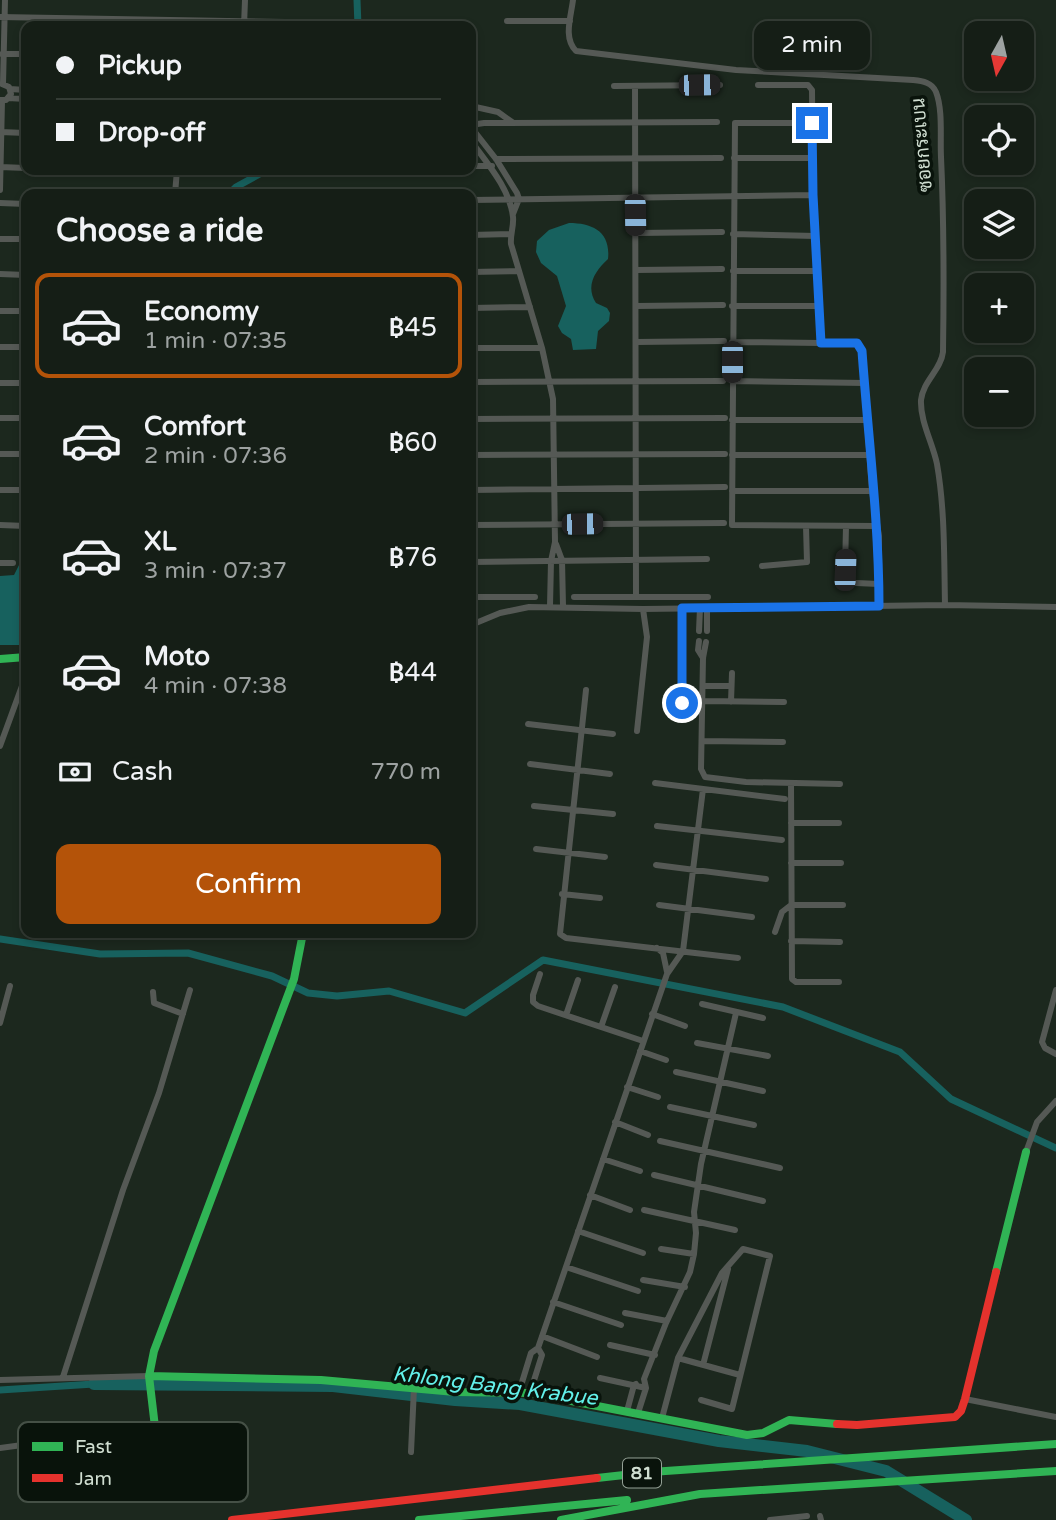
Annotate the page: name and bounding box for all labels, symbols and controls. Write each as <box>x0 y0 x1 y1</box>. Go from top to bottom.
north arrow <box>964 21 1034 91</box>
map controls <box>964 21 1034 427</box>
callout: 2 min <box>754 22 870 71</box>
text: 2 min <box>781 31 843 59</box>
text: Pickup <box>98 50 182 81</box>
car <box>678 74 721 96</box>
street label: ซอยกระเบน <box>907 97 937 193</box>
button: locate <box>964 105 1034 175</box>
route end <box>796 107 828 139</box>
text: Drop-off <box>98 117 205 148</box>
button: layers <box>964 189 1034 259</box>
car <box>625 194 646 236</box>
text: Choose a ride <box>56 212 263 250</box>
button: + <box>964 273 1034 343</box>
icon: car <box>60 294 123 357</box>
text: Economy <box>144 296 259 327</box>
text: ฿45 <box>389 312 437 343</box>
text: 1 min · 07:35 <box>144 327 287 355</box>
car <box>722 341 743 383</box>
button: − <box>964 357 1034 427</box>
icon: car <box>60 409 123 472</box>
text: Comfort <box>144 411 246 442</box>
text: ฿60 <box>389 427 437 458</box>
text: 2 min · 07:36 <box>144 442 287 470</box>
car <box>561 513 604 535</box>
icon: car <box>60 524 123 587</box>
text: XL <box>144 526 176 557</box>
text: ฿76 <box>389 542 437 573</box>
car <box>834 549 857 591</box>
text: 3 min · 07:37 <box>144 557 287 585</box>
icon: car <box>60 639 123 702</box>
text: Moto <box>144 641 210 672</box>
text: ฿44 <box>389 657 437 688</box>
text: 4 min · 07:38 <box>144 672 287 700</box>
route start <box>666 687 698 719</box>
icon: cash <box>56 753 94 791</box>
text: Cash <box>112 756 173 787</box>
text: 770 m <box>371 758 441 786</box>
button: Confirm <box>56 844 441 924</box>
water label: Khlong Bang Krabue <box>391 1361 600 1411</box>
legend <box>18 1422 248 1502</box>
text: Fast <box>75 1436 112 1458</box>
road number: 81 <box>623 1458 661 1488</box>
text: Jam <box>75 1468 112 1490</box>

